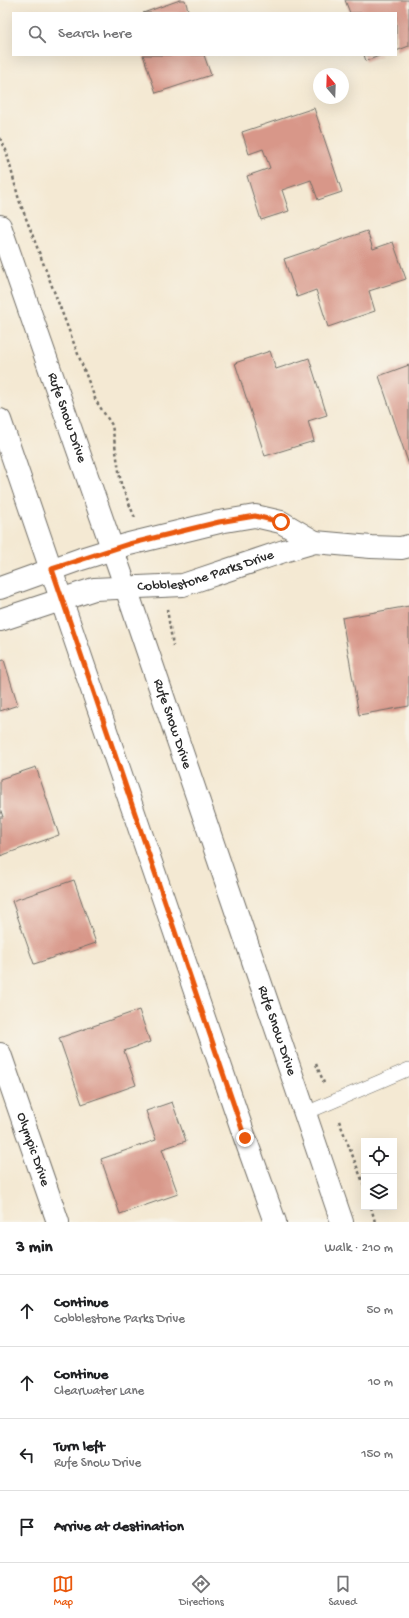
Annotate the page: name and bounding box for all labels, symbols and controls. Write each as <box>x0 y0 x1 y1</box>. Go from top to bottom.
search box <box>12 12 397 56</box>
icon: search <box>26 23 48 45</box>
text: Search here <box>58 25 132 43</box>
north arrow <box>313 68 349 104</box>
street label: Rufe Snow Drive <box>43 371 90 466</box>
route start <box>272 513 290 531</box>
street label: Cobblestone Parks Drive <box>137 546 277 596</box>
street label: Rufe Snow Drive <box>149 677 196 772</box>
street label: Rufe Snow Drive <box>254 983 300 1079</box>
street label: Olympic Drive <box>12 1110 54 1189</box>
route end <box>236 1129 254 1147</box>
map controls <box>361 1138 397 1210</box>
button: locate <box>361 1138 397 1174</box>
button: layers <box>361 1174 397 1210</box>
text: 3 min <box>16 1238 53 1258</box>
text: Walk · 210 m <box>325 1241 393 1256</box>
text: Continue <box>54 1294 108 1312</box>
icon: ahead <box>16 1300 38 1322</box>
text: 50 m <box>366 1303 393 1318</box>
text: Cobblestone Parks Drive <box>54 1312 185 1327</box>
text: Continue <box>54 1366 108 1384</box>
icon: ahead <box>16 1372 38 1394</box>
text: 10 m <box>368 1375 393 1390</box>
text: Clearwater Lane <box>54 1384 144 1399</box>
text: Turn left <box>54 1438 105 1456</box>
icon: left <box>16 1444 38 1466</box>
text: 150 m <box>361 1447 393 1462</box>
text: Rufe Snow Drive <box>54 1456 141 1471</box>
icon: arrive <box>16 1516 38 1538</box>
text: Arrive at destination <box>54 1518 184 1536</box>
tab: Map <box>52 1573 74 1609</box>
tab: Directions <box>179 1573 224 1609</box>
tab: Saved <box>328 1573 357 1609</box>

